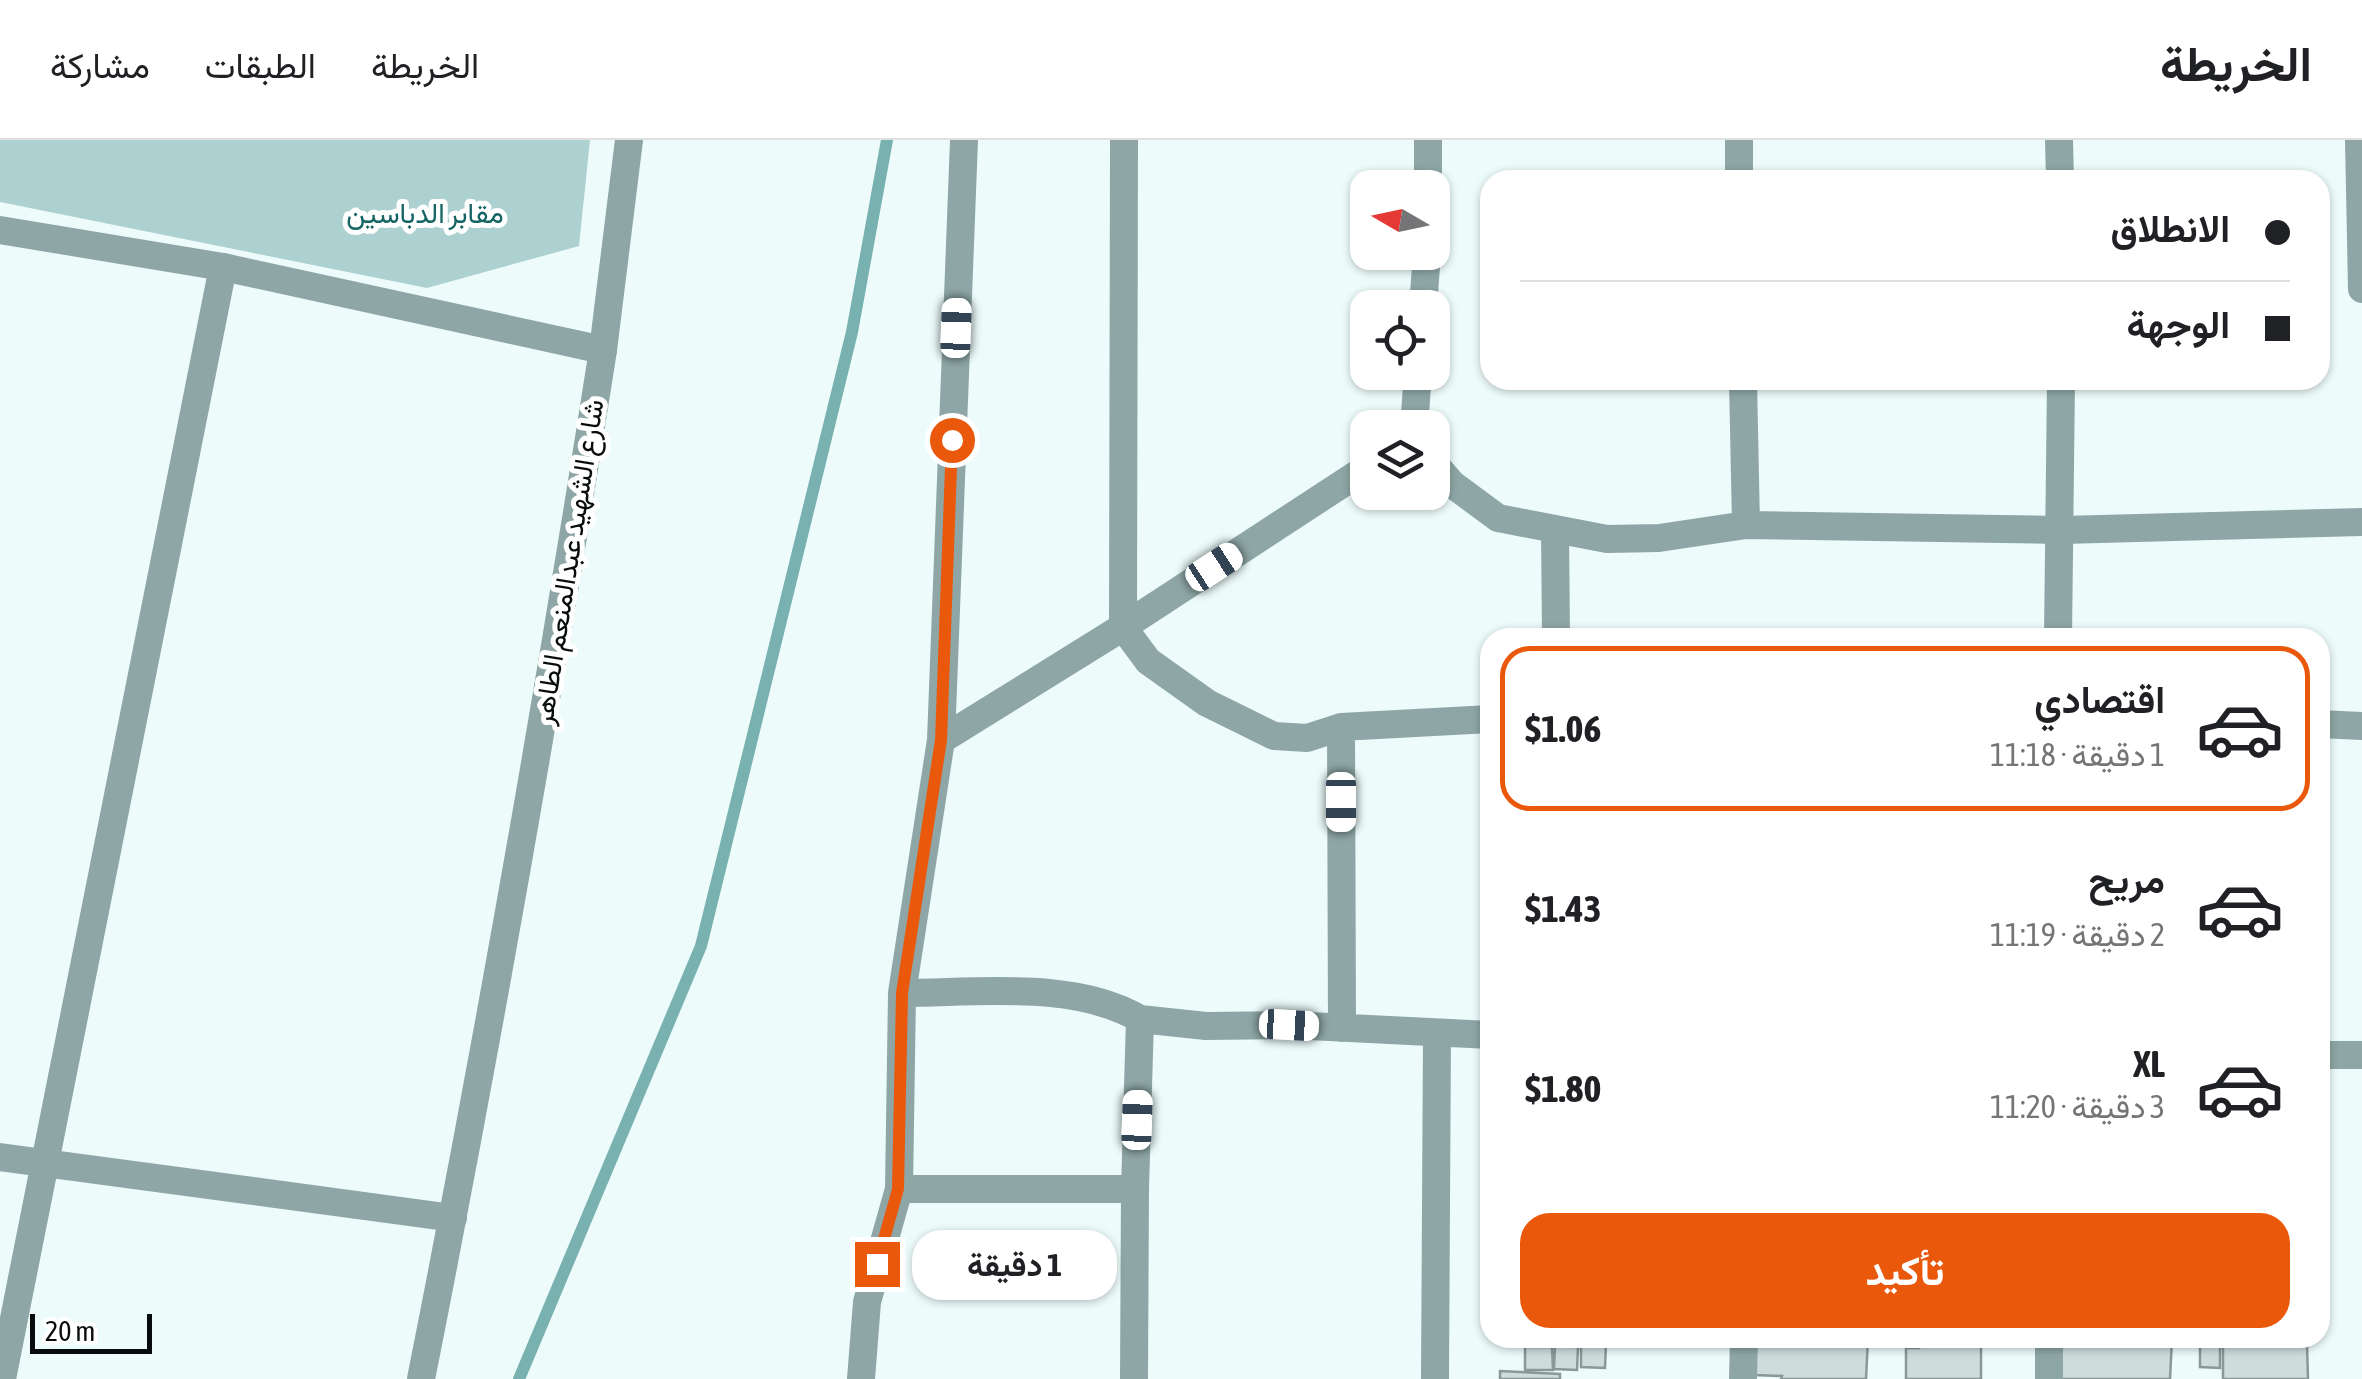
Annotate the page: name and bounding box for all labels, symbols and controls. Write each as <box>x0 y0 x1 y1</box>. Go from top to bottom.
text: الخريطة <box>2160 36 2312 91</box>
text: مشاركة <box>50 45 150 85</box>
text: الطبقات <box>205 45 316 85</box>
text: الخريطة <box>371 45 479 85</box>
north arrow <box>1350 170 1450 270</box>
map controls <box>1350 170 1450 510</box>
park label: مقابر الدباسين <box>346 197 504 231</box>
text: الانطلاق <box>2111 207 2230 250</box>
button: locate <box>1350 290 1450 390</box>
car <box>940 297 972 359</box>
text: الوجهة <box>2127 303 2230 346</box>
street label: شارع الشهيد عبدالمنعم الطاهر <box>526 397 613 728</box>
button: layers <box>1350 410 1450 510</box>
route start <box>930 418 975 463</box>
car <box>1181 538 1247 596</box>
text: اقتصادي <box>2034 678 2165 721</box>
icon: car <box>2195 684 2285 774</box>
text: $1.06 <box>1525 707 1601 750</box>
text: 1 دقيقة · 11:18 <box>1990 736 2165 773</box>
car <box>1326 772 1356 832</box>
text: مريح <box>2089 858 2165 901</box>
icon: car <box>2195 864 2285 954</box>
text: $1.43 <box>1525 887 1601 930</box>
text: 2 دقيقة · 11:19 <box>1990 916 2165 953</box>
car <box>1258 1008 1320 1042</box>
text: XL <box>2133 1042 2165 1085</box>
icon: car <box>2195 1044 2285 1134</box>
text: $1.80 <box>1525 1067 1601 1110</box>
text: 3 دقيقة · 11:20 <box>1990 1088 2165 1125</box>
car <box>1121 1089 1153 1151</box>
button: تأكيد <box>1520 1213 2290 1328</box>
callout: 1 دقيقة <box>912 1229 1117 1299</box>
route end <box>855 1242 900 1287</box>
text: 1 دقيقة <box>967 1246 1062 1283</box>
scale bar <box>30 1309 152 1354</box>
text: 20 m <box>45 1315 95 1347</box>

